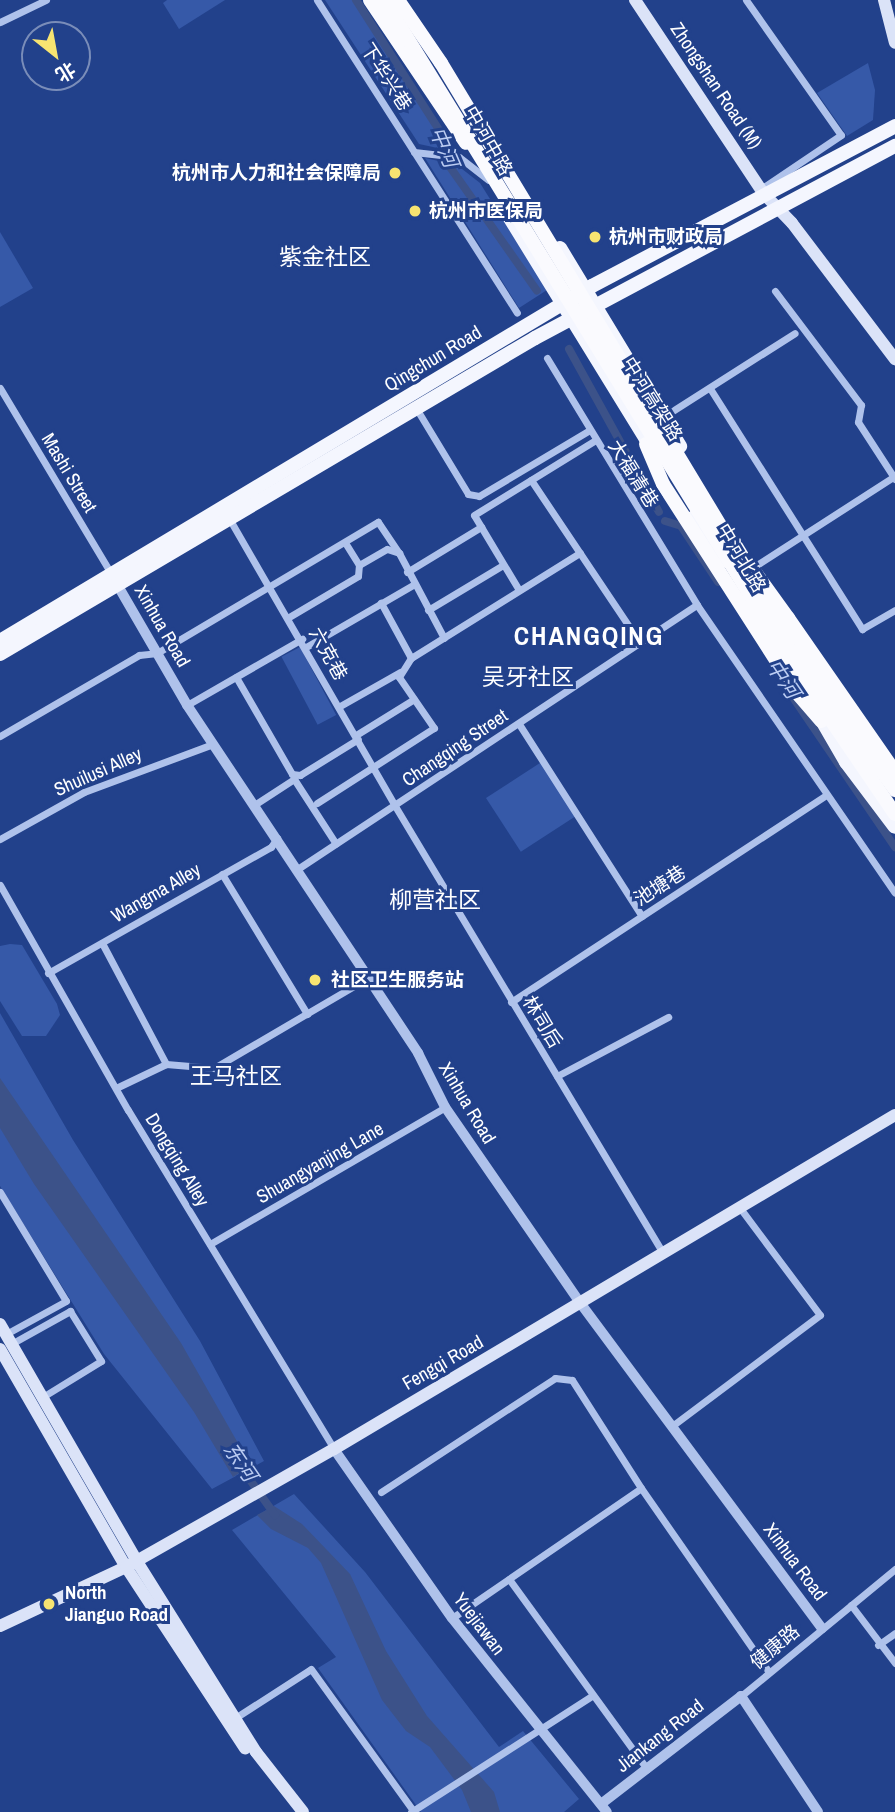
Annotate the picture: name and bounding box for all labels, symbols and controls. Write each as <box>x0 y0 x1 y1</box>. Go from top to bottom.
street label: Zhongshan Road (M) <box>665 19 767 153</box>
north arrow <box>21 21 91 91</box>
street label: 下华兴巷 <box>356 39 416 115</box>
text: 北 <box>51 56 81 88</box>
street label: 中河中路 <box>459 102 517 180</box>
water label: 中河 <box>424 123 464 171</box>
place label: 杭州市人力和社会保障局 <box>172 162 381 184</box>
marker: 杭州市人力和社会保障局 <box>387 165 403 181</box>
place label: 杭州市医保局 <box>429 200 543 222</box>
marker: 杭州市医保局 <box>407 203 423 219</box>
place label: 杭州市财政局 <box>609 226 723 248</box>
marker: 杭州市财政局 <box>587 229 603 245</box>
district label: 紫金社区 <box>279 243 371 271</box>
street label: Qingchun Road <box>380 321 486 397</box>
street label: 中河高架路 <box>617 353 687 445</box>
street label: Mashi Street <box>36 429 102 517</box>
street label: 大福清巷 <box>603 436 663 512</box>
street label: 中河北路 <box>712 520 770 596</box>
street label: Xinhua Road <box>129 581 195 671</box>
district label: CHANGQING <box>515 620 663 652</box>
street label: 六克巷 <box>304 624 352 684</box>
water label: 中河 <box>761 655 805 703</box>
district label: 吴牙社区 <box>482 663 574 691</box>
street label: Changqing Street <box>398 704 512 792</box>
street label: Shuilusi Alley <box>50 742 146 802</box>
street label: Wangma Alley <box>107 858 205 928</box>
street label: 池塘巷 <box>630 861 690 911</box>
district label: 柳营社区 <box>389 886 481 914</box>
place label: 社区卫生服务站 <box>331 969 464 991</box>
marker: 社区卫生服务站 <box>305 970 325 990</box>
street label: 林司后 <box>518 992 566 1052</box>
street label: Xinhua Road <box>434 1058 500 1148</box>
district label: 王马社区 <box>190 1062 282 1090</box>
street label: Dongqing Alley <box>140 1109 214 1211</box>
street label: Shuangyanjing Lane <box>252 1117 388 1209</box>
street label: Fengqi Road <box>399 1331 487 1395</box>
water label: 东河 <box>218 1438 262 1486</box>
street label: Xinhua Road <box>759 1519 831 1605</box>
place label: North Jianguo Road <box>65 1582 168 1626</box>
street label: Yuejiawan <box>448 1588 510 1660</box>
marker: North Jianguo Road <box>39 1594 59 1614</box>
street label: 健康路 <box>746 1620 804 1674</box>
street label: Jiankang Road <box>612 1695 708 1777</box>

